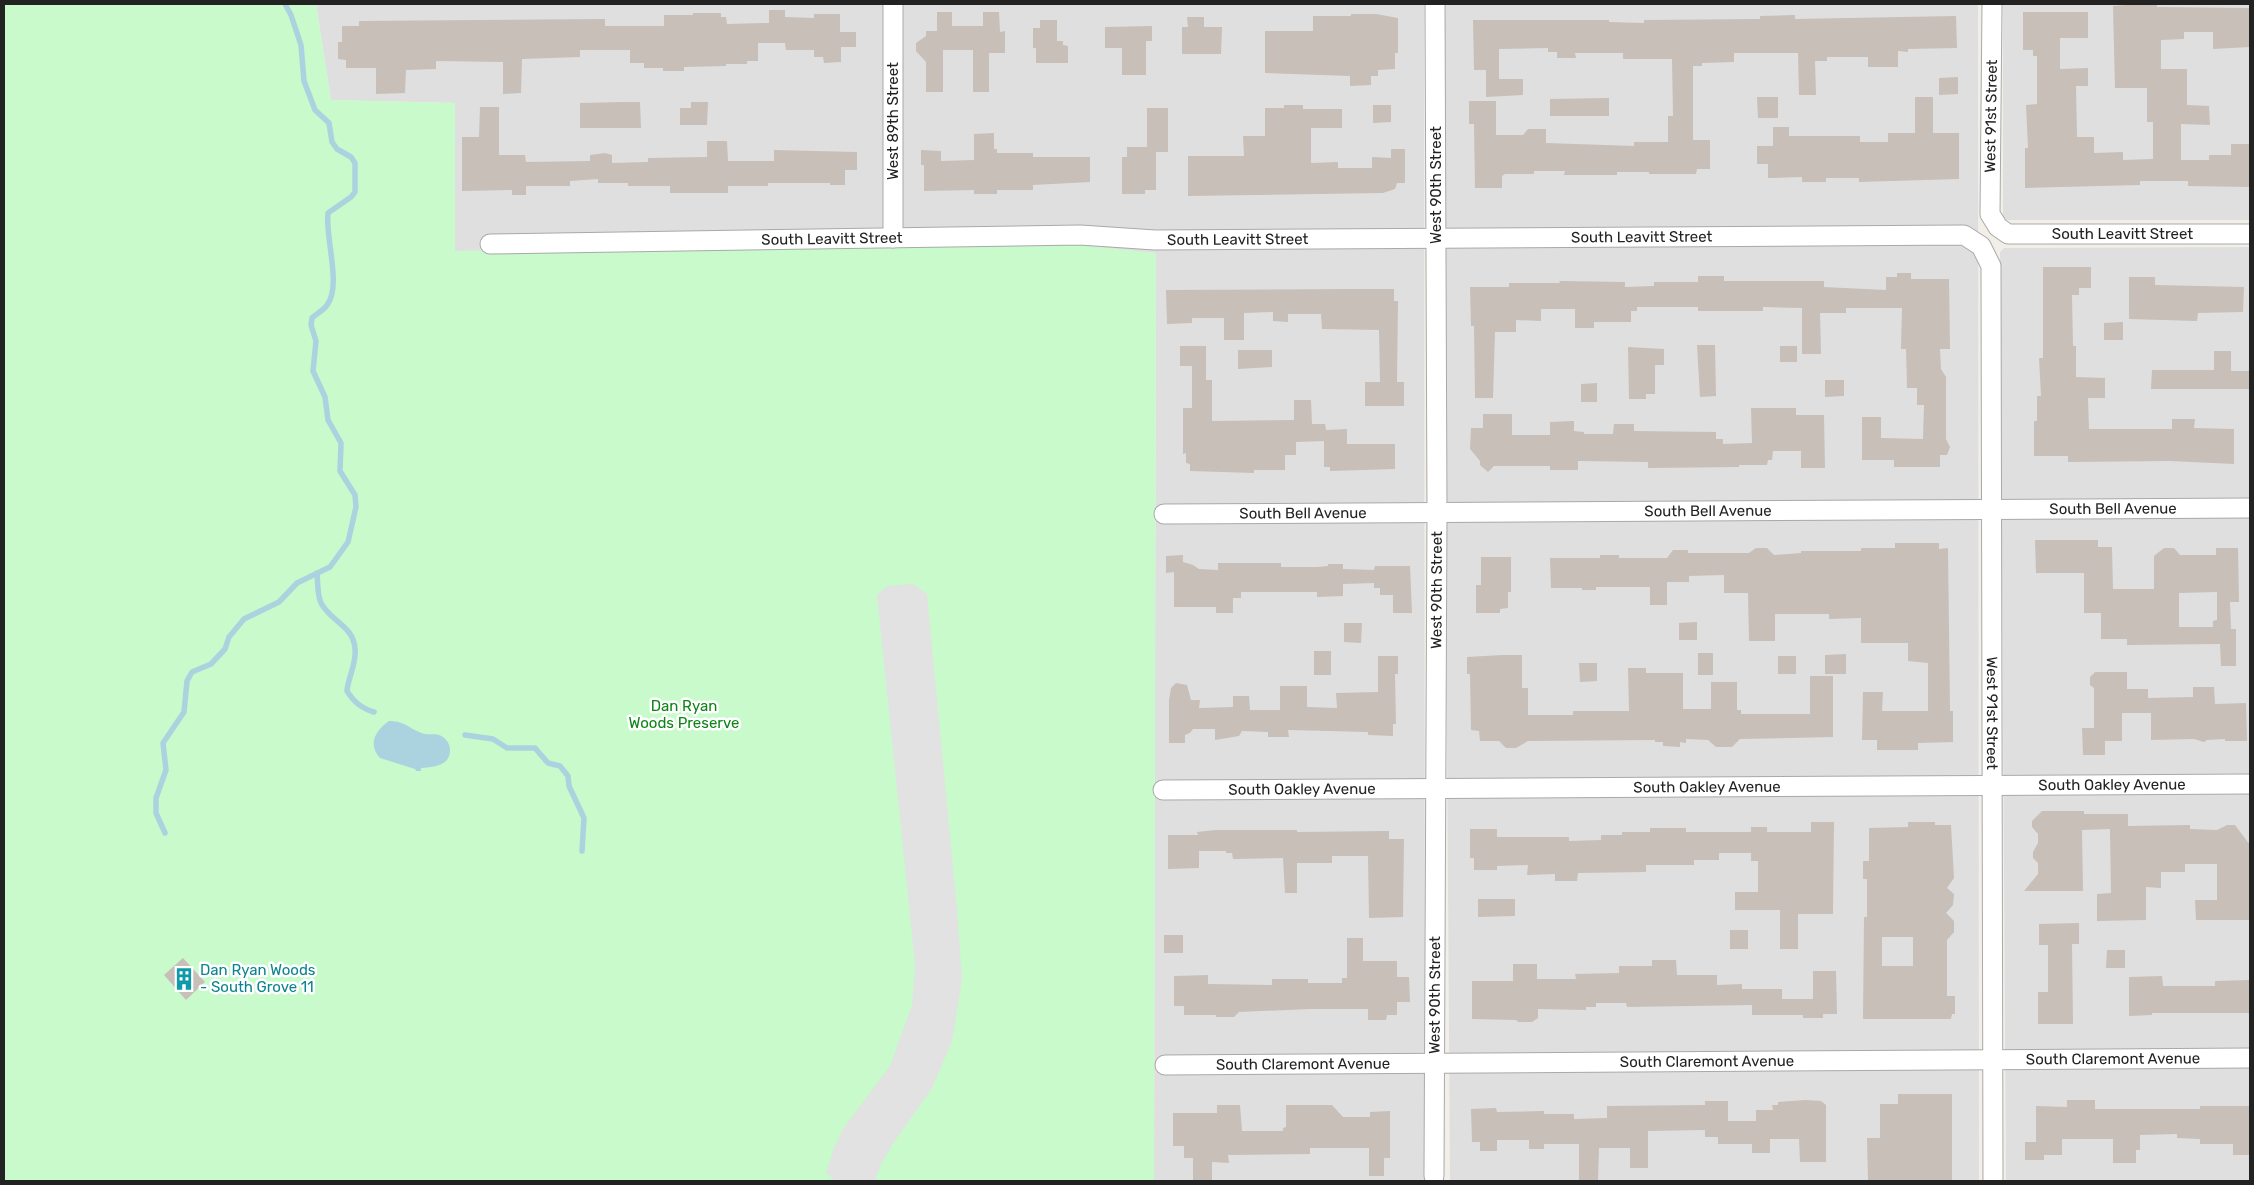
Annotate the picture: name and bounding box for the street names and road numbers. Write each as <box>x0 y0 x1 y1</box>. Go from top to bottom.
street label: West 91st Street <box>1981 59 2001 173</box>
street label: West 89th Street <box>884 62 902 180</box>
street label: West 90th Street <box>1427 126 1445 244</box>
street label: South Leavitt Street <box>2052 225 2193 243</box>
street label: South Leavitt Street <box>1571 228 1713 246</box>
street label: South Leavitt Street <box>761 229 903 249</box>
street label: South Leavitt Street <box>1167 230 1309 249</box>
street label: South Bell Avenue <box>2049 499 2177 518</box>
street label: South Bell Avenue <box>1644 502 1772 520</box>
street label: South Bell Avenue <box>1239 504 1367 523</box>
street label: West 90th Street <box>1427 531 1446 649</box>
street label: West 91st Street <box>1983 656 2001 770</box>
street label: South Oakley Avenue <box>2038 775 2186 794</box>
street label: South Oakley Avenue <box>1633 778 1781 796</box>
street label: South Oakley Avenue <box>1228 780 1376 799</box>
street label: West 90th Street <box>1426 936 1444 1054</box>
street label: South Claremont Avenue <box>2026 1049 2200 1068</box>
street label: South Claremont Avenue <box>1620 1052 1794 1071</box>
street label: South Claremont Avenue <box>1216 1055 1390 1074</box>

